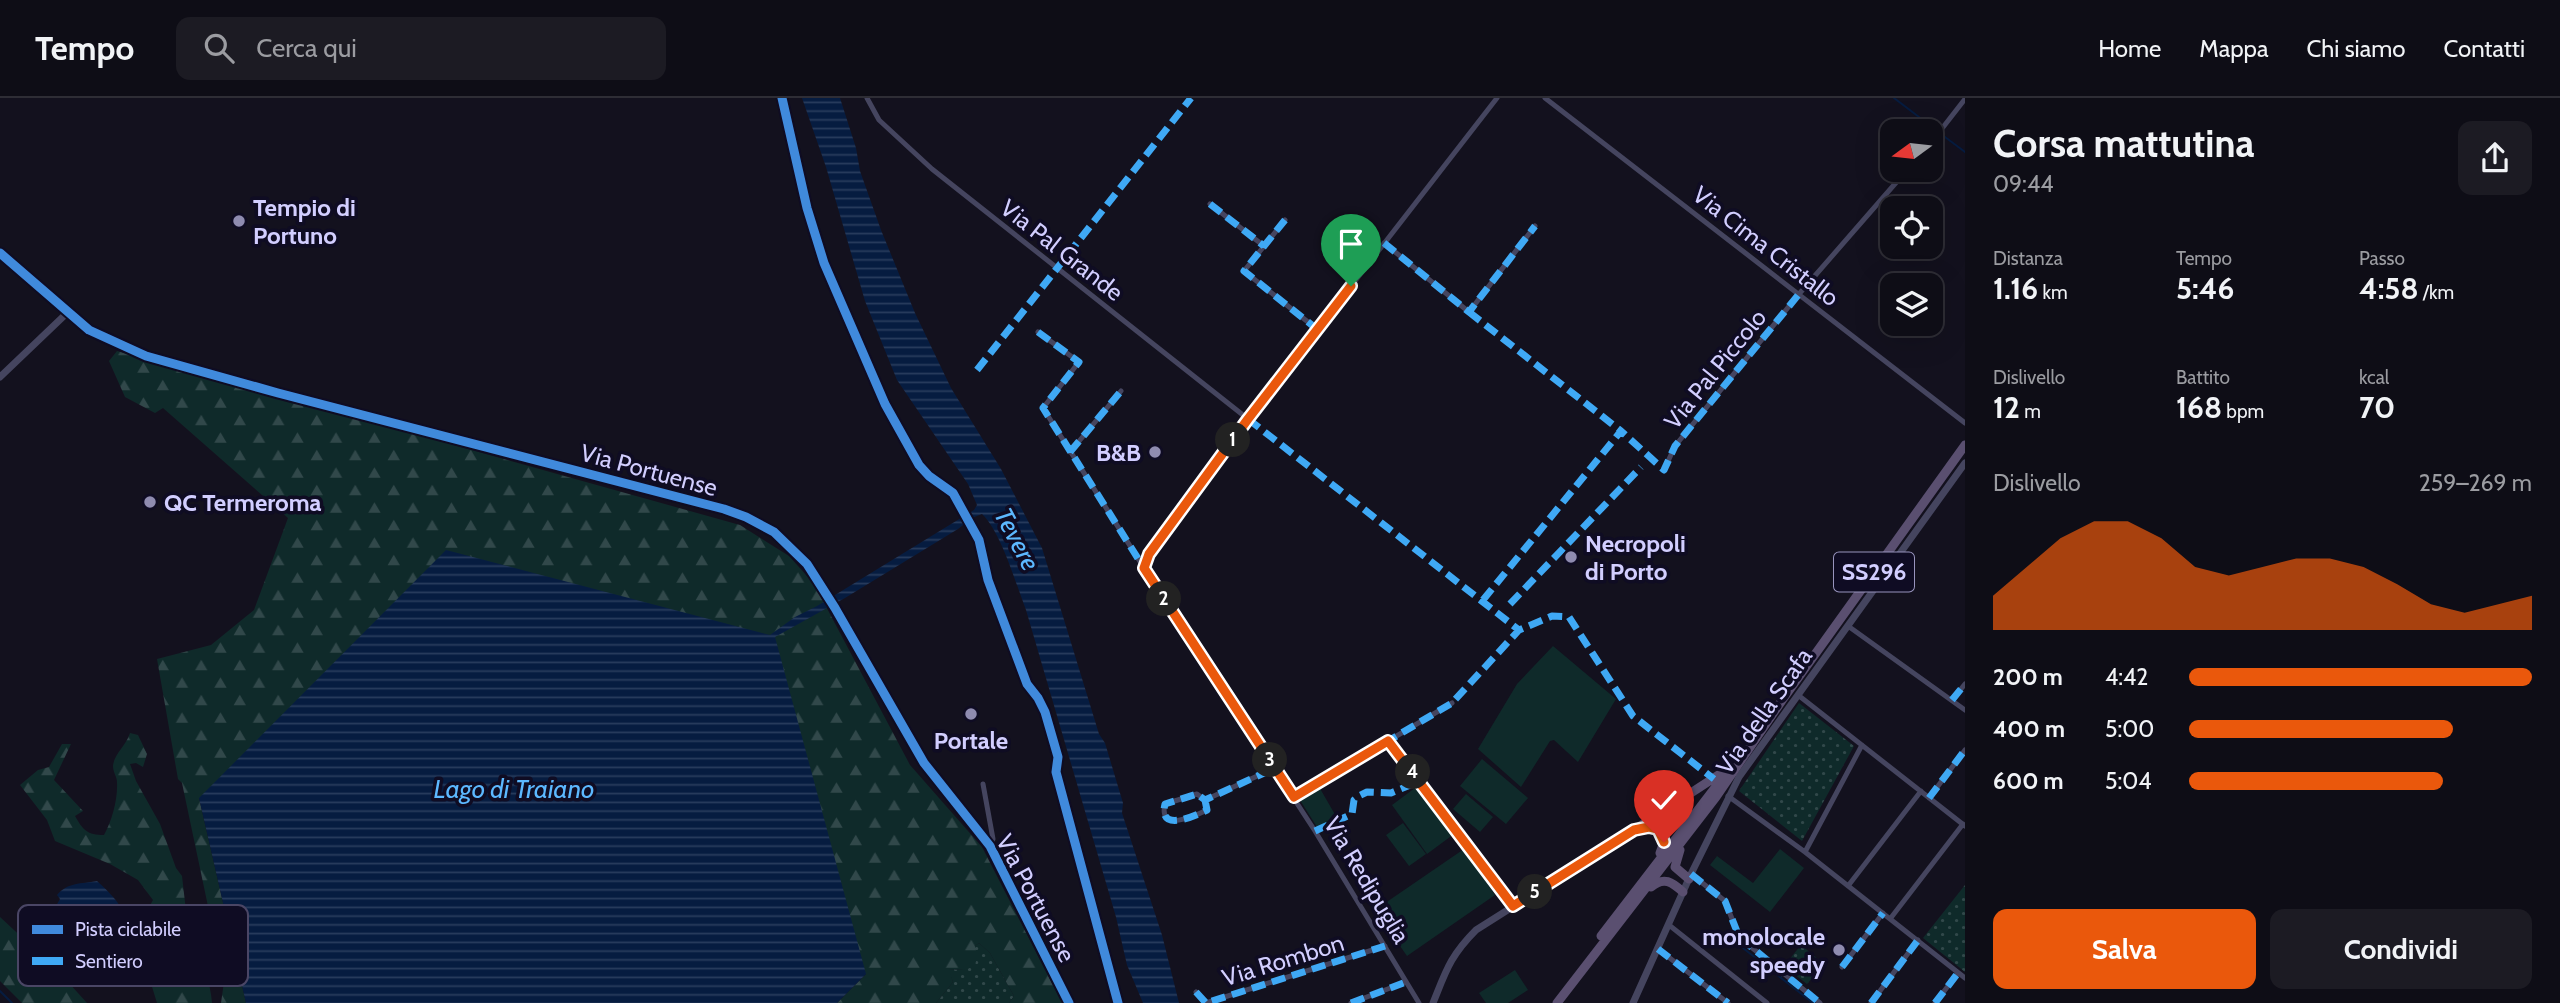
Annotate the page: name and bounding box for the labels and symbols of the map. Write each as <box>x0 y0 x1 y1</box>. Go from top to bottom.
north arrow <box>1880 119 1942 182</box>
street label: Via Cima Cristallo <box>1687 180 1845 312</box>
place label: Tempio di Portuno <box>253 193 356 250</box>
street label: Via Pal Grande <box>995 193 1129 307</box>
marker: Tempio di Portuno <box>231 213 247 229</box>
pin <box>1321 214 1381 286</box>
street label: Via Pal Piccolo <box>1658 303 1772 435</box>
pin: 1 <box>1216 422 1250 458</box>
street label: Via Portuense <box>577 438 721 502</box>
place label: B&B <box>1096 438 1141 467</box>
marker: B&B <box>1147 444 1163 460</box>
place label: QC Termeroma <box>164 488 322 517</box>
marker: QC Termeroma <box>142 494 158 510</box>
water label: Tevere <box>987 502 1047 576</box>
place label: Necropoli di Porto <box>1585 529 1686 586</box>
marker: Necropoli di Porto <box>1563 549 1579 565</box>
road number: SS296 <box>1834 552 1914 592</box>
pin: 2 <box>1146 582 1182 616</box>
street label: Via della Scafa <box>1710 642 1818 780</box>
marker: Portale <box>963 706 979 722</box>
place label: Portale <box>934 726 1008 755</box>
pin: 3 <box>1252 742 1288 778</box>
pin: 4 <box>1396 754 1430 790</box>
pin <box>1634 770 1694 842</box>
water label: Lago di Traiano <box>434 773 594 805</box>
street label: Via Redipuglia <box>1318 811 1416 949</box>
street label: Via Portuense <box>990 829 1082 967</box>
pin: 5 <box>1518 874 1552 910</box>
legend <box>18 905 248 986</box>
text: Pista ciclabile <box>75 918 181 941</box>
place label: monolocale speedy <box>1702 922 1825 979</box>
street label: Via Rombon <box>1219 928 1347 992</box>
marker: monolocale speedy <box>1831 942 1847 958</box>
text: Sentiero <box>75 950 143 973</box>

